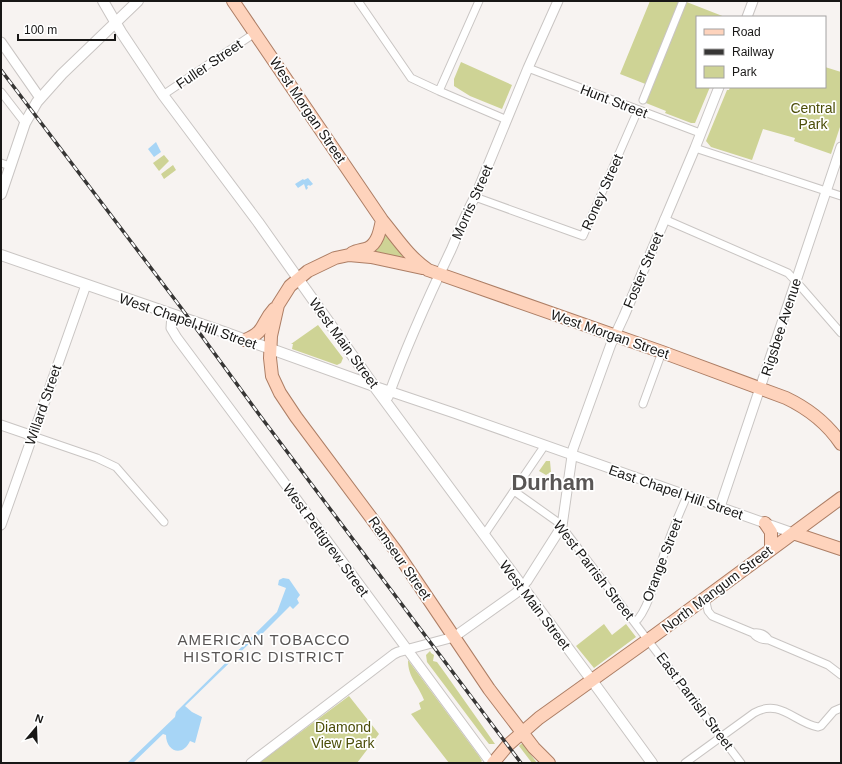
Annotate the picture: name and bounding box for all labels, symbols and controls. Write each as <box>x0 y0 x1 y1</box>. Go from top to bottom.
scale bar <box>18 16 115 42</box>
legend <box>696 16 826 88</box>
text: 100 m <box>24 23 57 37</box>
text: Road <box>732 25 761 39</box>
street label: Fuller Street <box>173 36 245 92</box>
text: Railway <box>732 45 774 59</box>
street label: West Morgan Street <box>267 54 349 166</box>
text: Park <box>732 65 758 79</box>
street label: Hunt Street <box>578 81 650 121</box>
park label: Central Park <box>790 100 836 132</box>
street label: Roney Street <box>578 151 626 233</box>
street label: Morris Street <box>448 162 496 242</box>
street label: Foster Street <box>620 230 666 310</box>
street label: Rigsbee Avenue <box>758 276 804 378</box>
street label: West Chapel Hill Street <box>117 290 259 352</box>
street label: West Main Street <box>306 295 382 391</box>
street label: West Morgan Street <box>549 306 671 362</box>
street label: Willard Street <box>22 363 64 447</box>
street label: East Chapel Hill Street <box>607 462 745 523</box>
district label: Durham <box>511 470 595 495</box>
street label: West Pettigrew Street <box>280 481 372 599</box>
street label: Ramseur Street <box>365 513 435 603</box>
street label: Orange Street <box>639 516 685 604</box>
street label: West Parrish Street <box>550 517 638 623</box>
street label: North Mangum Street <box>659 542 775 636</box>
street label: West Main Street <box>496 557 574 653</box>
district label: AMERICAN TOBACCO HISTORIC DISTRICT <box>178 631 350 665</box>
street label: East Parrish Street <box>653 649 737 753</box>
north arrow <box>16 708 56 748</box>
text: N <box>34 712 45 726</box>
park label: Diamond View Park <box>312 719 375 751</box>

